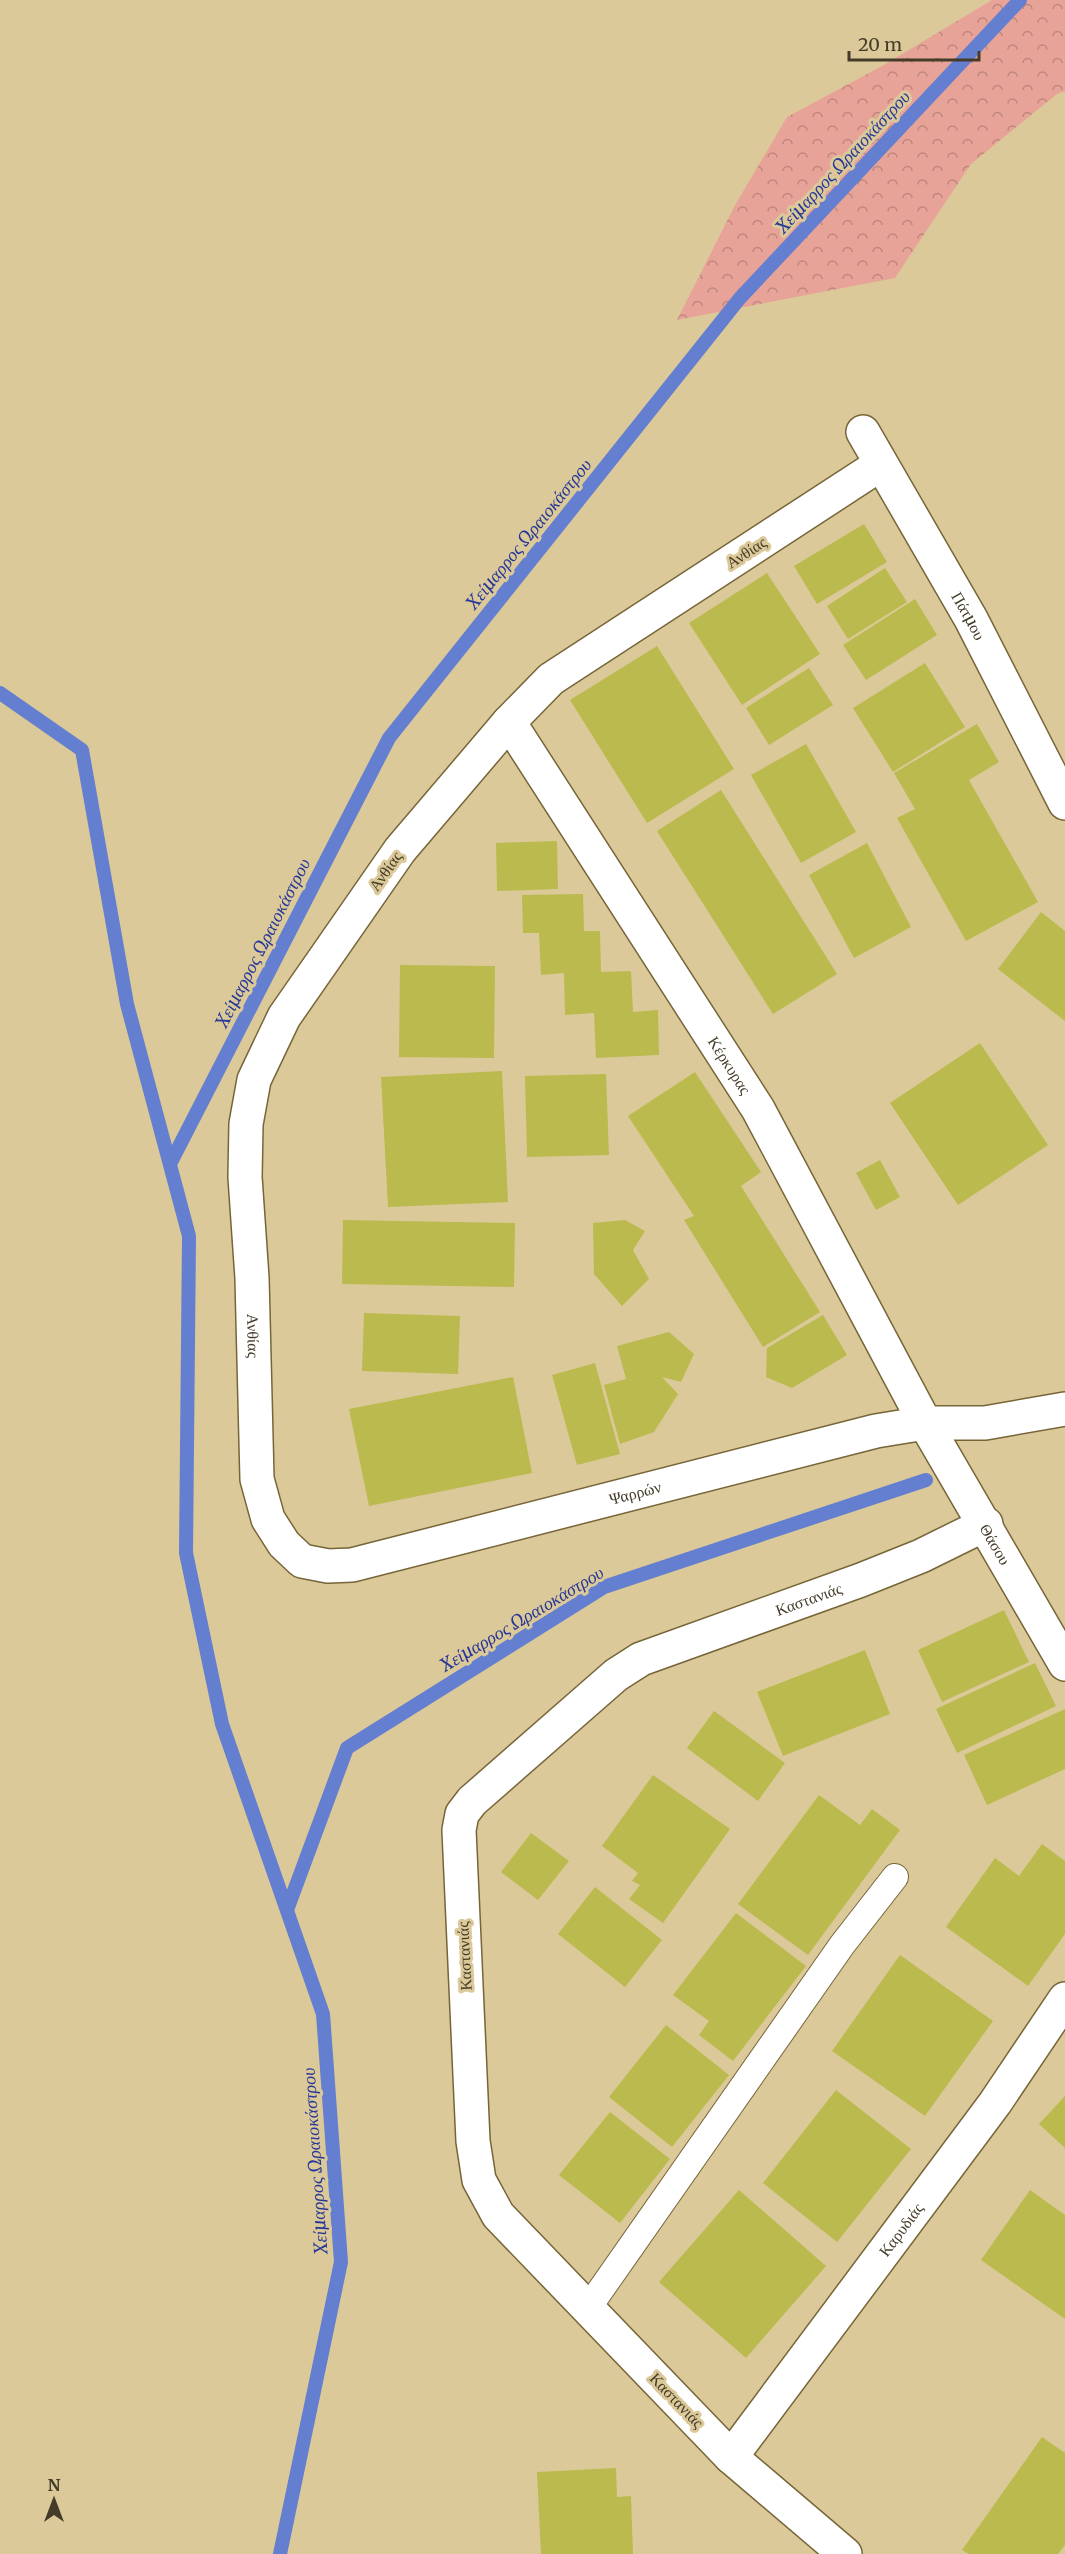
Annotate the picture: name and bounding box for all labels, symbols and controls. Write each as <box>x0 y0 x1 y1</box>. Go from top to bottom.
scale bar <box>849 24 980 62</box>
text: 20 m <box>858 33 902 56</box>
water label: Χείμαρρος Ωραιοκάστρου <box>770 85 915 239</box>
water label: Χείμαρρος Ωραιοκάστρου <box>460 454 596 614</box>
street label: Ανθίας <box>722 531 771 572</box>
street label: Πάτμου <box>947 588 990 643</box>
street label: Ανθίας <box>364 847 406 895</box>
water label: Χείμαρρος Ωραιοκάστρου <box>209 854 315 1032</box>
street label: Κέρκυρας <box>704 1032 756 1098</box>
street label: Ανθίας <box>243 1313 264 1359</box>
street label: Ψαρρών <box>607 1476 663 1509</box>
street label: Θάσου <box>976 1520 1015 1569</box>
water label: Χείμαρρος Ωραιοκάστρου <box>435 1561 608 1677</box>
street label: Καστανιάς <box>773 1578 845 1620</box>
street label: Καστανιάς <box>452 1920 476 1991</box>
water label: Χείμαρρος Ωραιοκάστρου <box>297 2067 333 2256</box>
street label: Καρυδιάς <box>874 2198 928 2260</box>
street label: Καστανιάς <box>646 2368 709 2432</box>
north arrow <box>24 2470 84 2530</box>
text: N <box>48 2475 61 2495</box>

